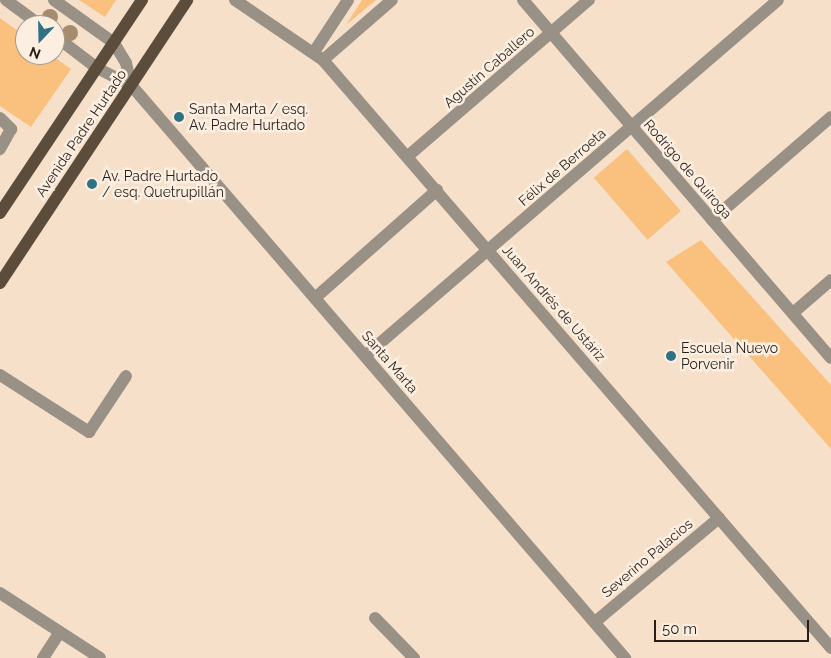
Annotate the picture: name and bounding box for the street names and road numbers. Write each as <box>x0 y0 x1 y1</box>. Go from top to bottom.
street label: Agustín Caballero <box>440 23 538 111</box>
street label: Avenida Padre Hurtado <box>32 66 130 200</box>
street label: Rodrigo de Quiroga <box>640 116 736 222</box>
street label: Félix de Berroeta <box>515 125 609 209</box>
street label: Juan Andrés de Ustáriz <box>499 241 609 365</box>
street label: Santa Marta <box>358 327 422 397</box>
street label: Severino Palacios <box>598 515 696 601</box>

